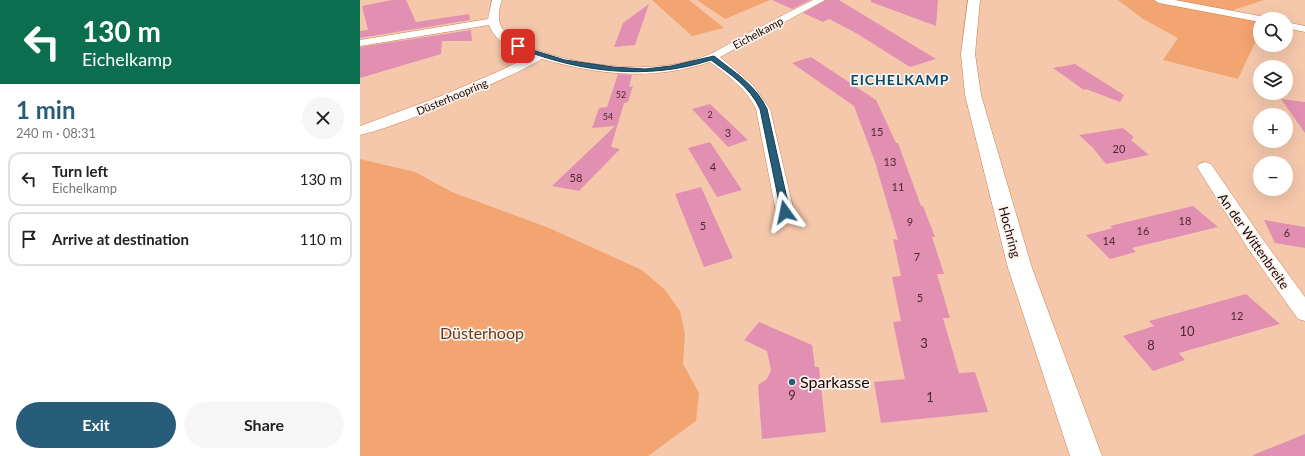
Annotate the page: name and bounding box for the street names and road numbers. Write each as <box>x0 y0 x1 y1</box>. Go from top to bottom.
street label: Eichelkamp <box>730 14 785 51</box>
street label: Düsterhoopring <box>414 76 490 117</box>
street label: An der Wittenbreite <box>1215 190 1293 292</box>
street label: Hochring <box>995 205 1025 260</box>

